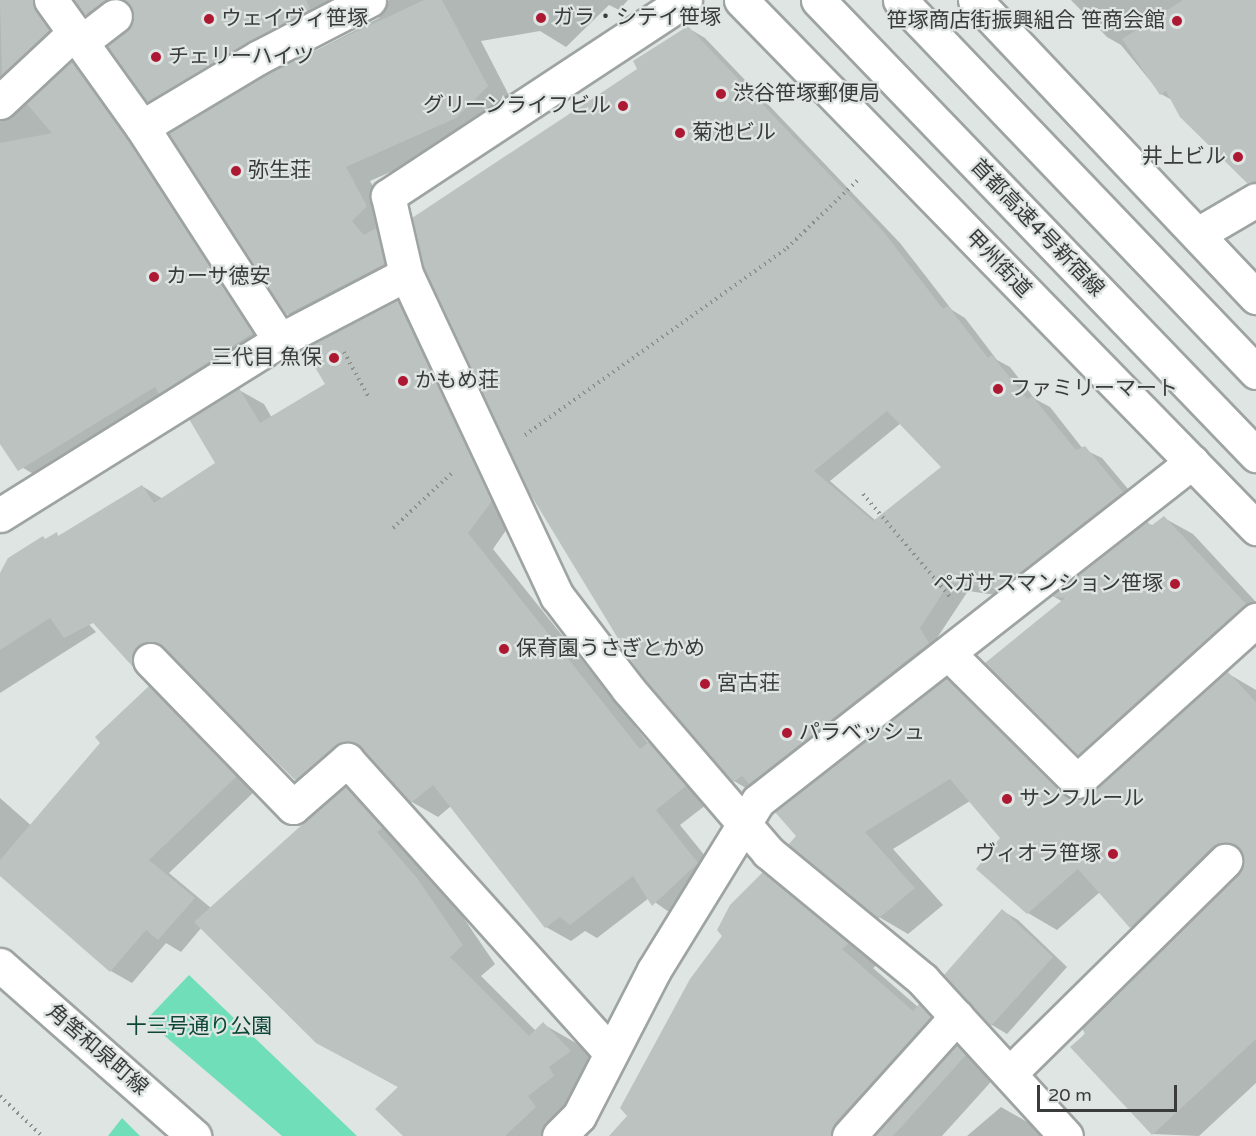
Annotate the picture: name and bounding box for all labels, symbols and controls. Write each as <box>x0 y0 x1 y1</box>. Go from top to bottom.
place label: ガラ・シテイ笹塚 <box>553 5 721 31</box>
place label: ウェイヴィ笹塚 <box>221 6 368 32</box>
place label: 笹塚商店街振興組合 笹商会館 <box>887 8 1165 34</box>
marker: ガラ・シテイ笹塚 <box>534 11 548 25</box>
marker: ウェイヴィ笹塚 <box>202 12 216 26</box>
marker: 笹塚商店街振興組合 笹商会館 <box>1170 14 1184 28</box>
place label: チェリーハイツ <box>168 44 315 70</box>
marker: チェリーハイツ <box>149 50 163 64</box>
place label: 渋谷笹塚郵便局 <box>733 81 880 107</box>
marker: 渋谷笹塚郵便局 <box>714 87 728 101</box>
place label: グリーンライフビル <box>422 93 611 119</box>
marker: グリーンライフビル <box>616 99 630 113</box>
place label: 菊池ビル <box>692 120 776 146</box>
marker: 菊池ビル <box>673 126 687 140</box>
place label: 井上ビル <box>1142 144 1226 170</box>
marker: 井上ビル <box>1231 150 1245 164</box>
street label: 首都高速4号新宿線 <box>965 154 1109 302</box>
place label: 弥生荘 <box>248 158 311 184</box>
marker: 弥生荘 <box>229 164 243 178</box>
street label: 甲州街道 <box>960 225 1036 303</box>
place label: カーサ徳安 <box>166 264 271 290</box>
marker: カーサ徳安 <box>147 270 161 284</box>
place label: 三代目 魚保 <box>212 345 322 371</box>
marker: 三代目 魚保 <box>327 351 341 365</box>
place label: かもめ荘 <box>415 368 499 394</box>
marker: かもめ荘 <box>396 374 410 388</box>
place label: ファミリーマート <box>1010 376 1178 402</box>
marker: ファミリーマート <box>991 382 1005 396</box>
place label: ペガサスマンション笹塚 <box>932 571 1163 597</box>
marker: ペガサスマンション笹塚 <box>1168 577 1182 591</box>
place label: 保育園うさぎとかめ <box>516 636 705 662</box>
marker: 保育園うさぎとかめ <box>497 642 511 656</box>
place label: 宮古荘 <box>717 671 780 697</box>
marker: 宮古荘 <box>698 677 712 691</box>
place label: パラベッシュ <box>799 720 925 746</box>
marker: パラベッシュ <box>780 726 794 740</box>
place label: サンフルール <box>1019 786 1145 812</box>
marker: サンフルール <box>1000 792 1014 806</box>
place label: ヴィオラ笹塚 <box>975 841 1101 867</box>
marker: ヴィオラ笹塚 <box>1106 847 1120 861</box>
street label: 角筈和泉町線 <box>41 999 153 1101</box>
park label: 十三号通り公園 <box>126 1014 272 1040</box>
scale bar <box>1040 1073 1180 1111</box>
text: 20 m <box>1048 1084 1092 1106</box>

